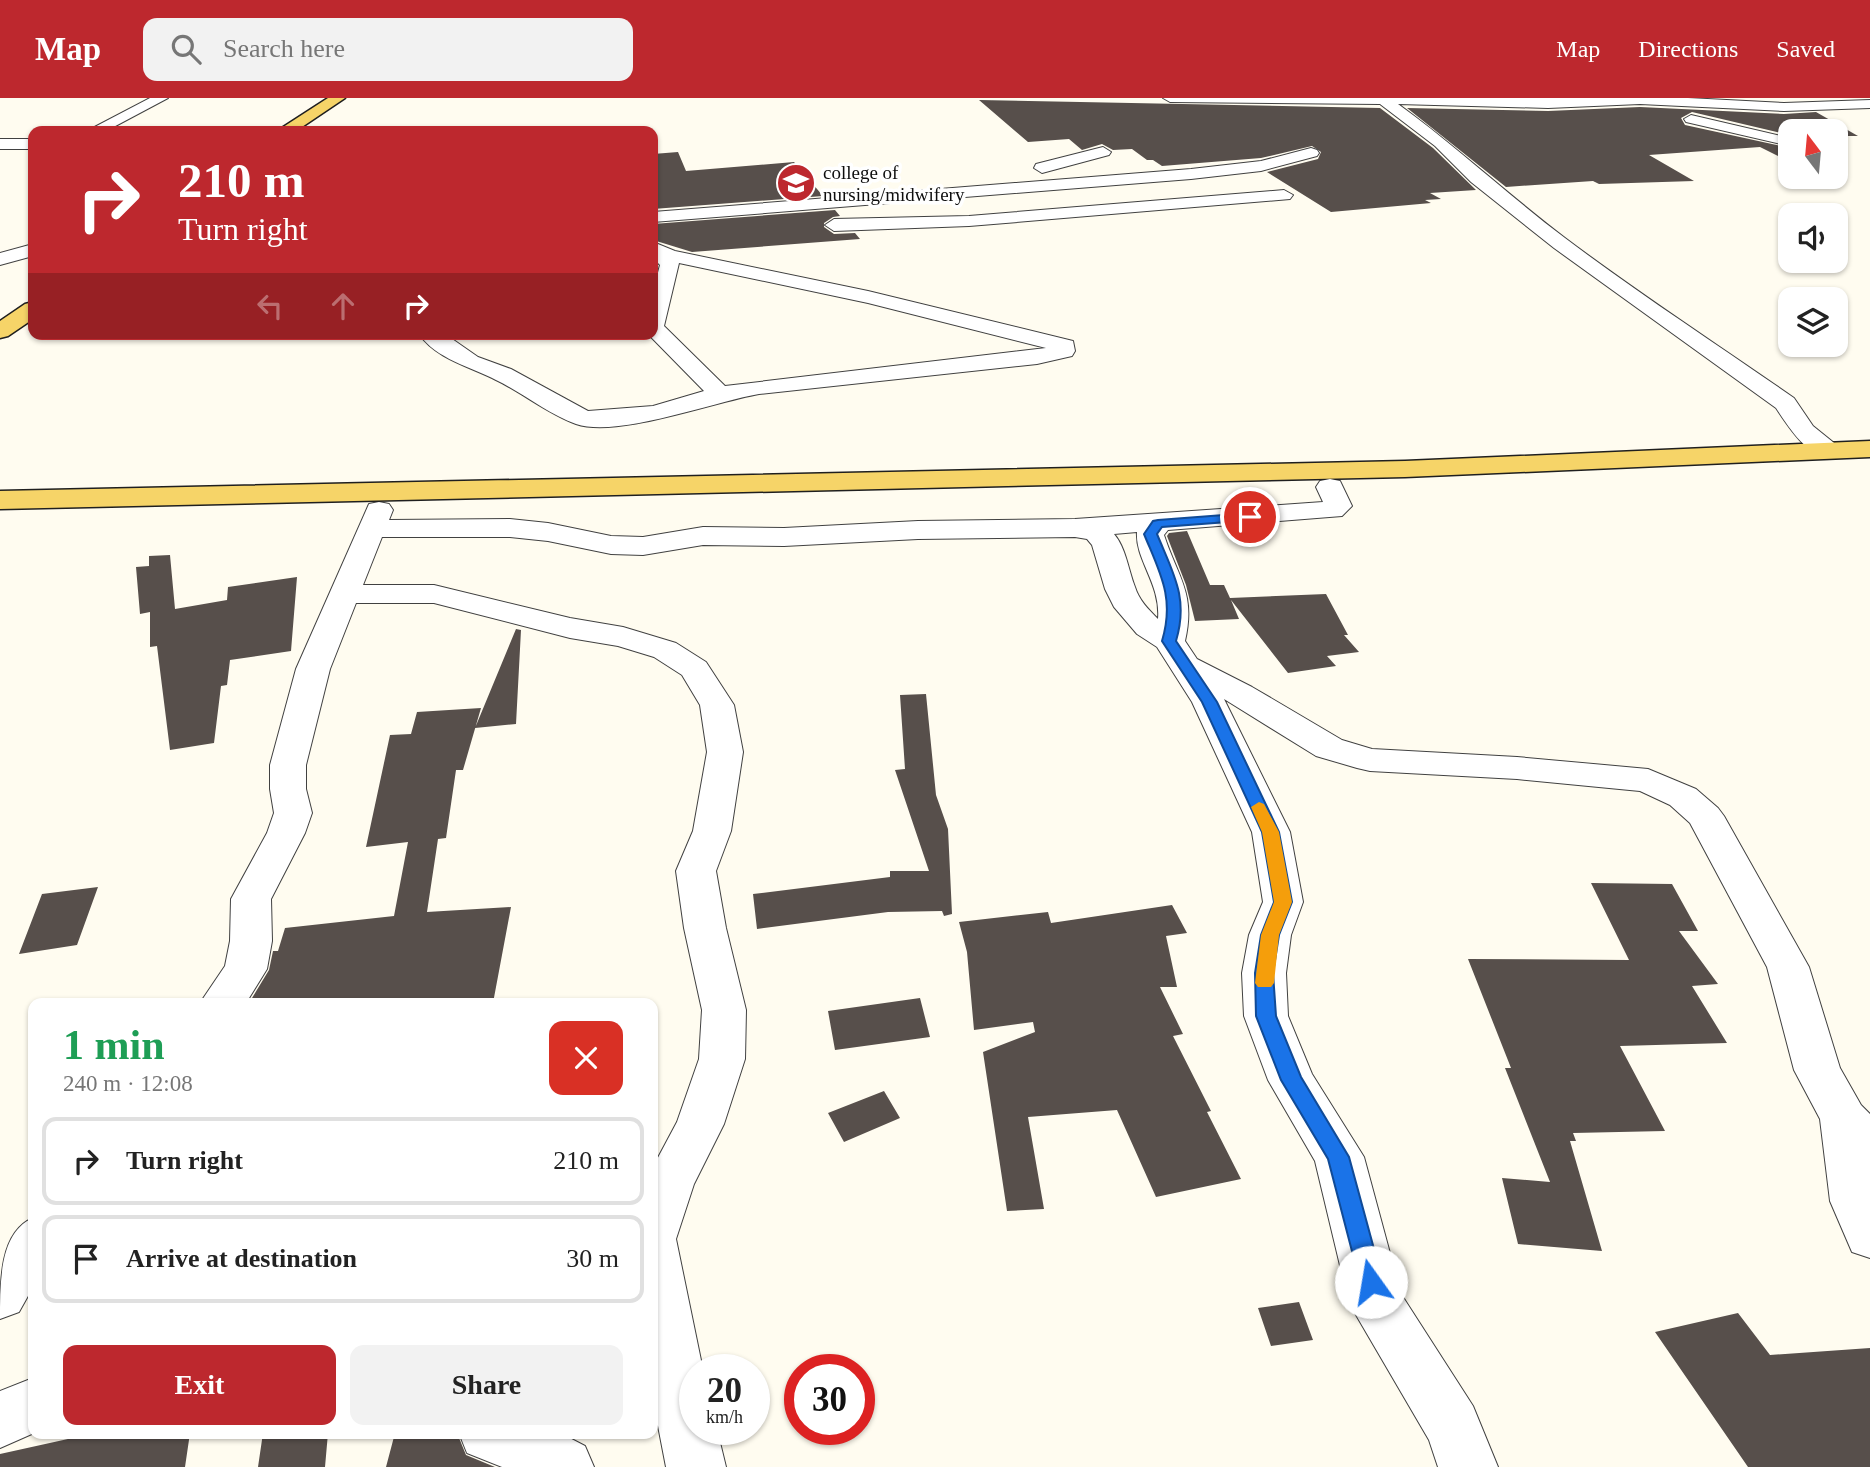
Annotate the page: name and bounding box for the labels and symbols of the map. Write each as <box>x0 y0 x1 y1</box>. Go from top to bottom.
north arrow <box>1778 119 1848 189</box>
school or university icon: college of nursing/midwifery <box>775 162 817 204</box>
place label: college of nursing/midwifery <box>823 162 965 205</box>
pin <box>1220 487 1280 547</box>
position arrow <box>1334 1245 1408 1319</box>
speed limit sign: 30 <box>784 1354 875 1445</box>

